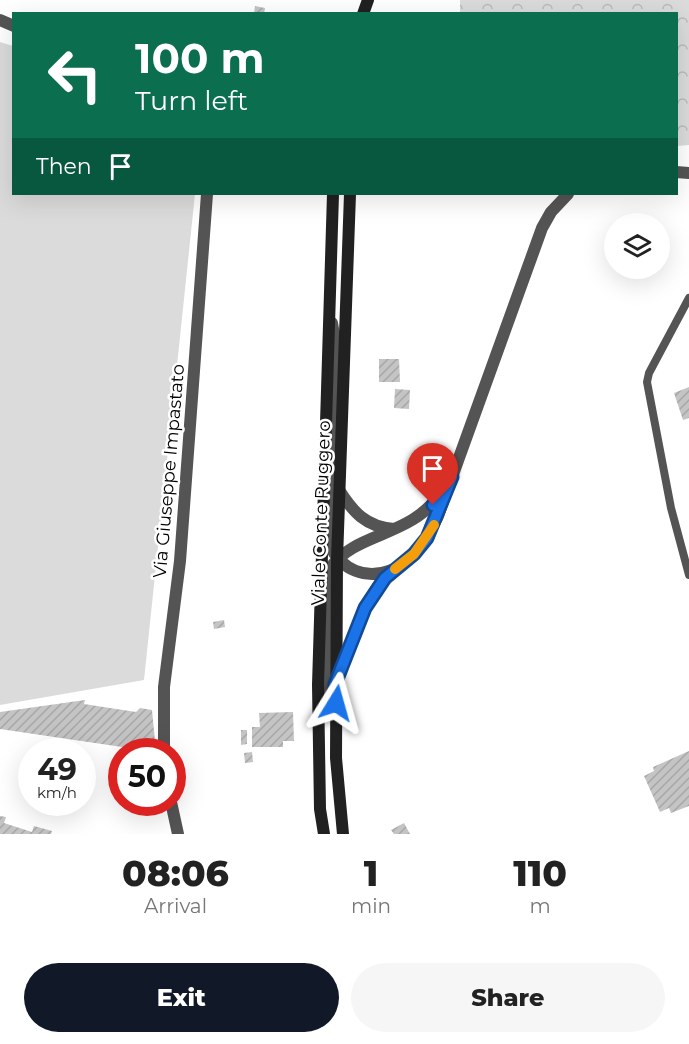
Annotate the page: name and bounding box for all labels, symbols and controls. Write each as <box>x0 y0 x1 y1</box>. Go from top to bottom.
text: 100 m <box>135 32 264 84</box>
icon: left <box>36 36 114 114</box>
text: Turn left <box>135 84 248 117</box>
icon: arrive <box>104 150 137 183</box>
text: Then <box>36 153 92 180</box>
map controls <box>604 213 670 279</box>
button: layers <box>604 213 670 279</box>
street label: Via Giuseppe Impastato <box>149 363 189 579</box>
street label: Viale Conte Ruggero <box>307 420 335 606</box>
pin <box>407 443 458 505</box>
icon: arrive <box>416 452 449 485</box>
position arrow <box>304 671 368 735</box>
speed limit sign: 50 <box>108 738 186 816</box>
text: 49 <box>37 751 77 788</box>
text: km/h <box>37 783 77 802</box>
text: 08:06 <box>122 851 229 895</box>
text: 1 <box>364 851 378 895</box>
text: 110 <box>513 851 567 895</box>
text: Arrival <box>144 894 207 918</box>
text: min <box>351 894 391 918</box>
text: m <box>529 894 551 918</box>
button: Exit <box>24 963 339 1032</box>
button: Share <box>351 963 665 1032</box>

